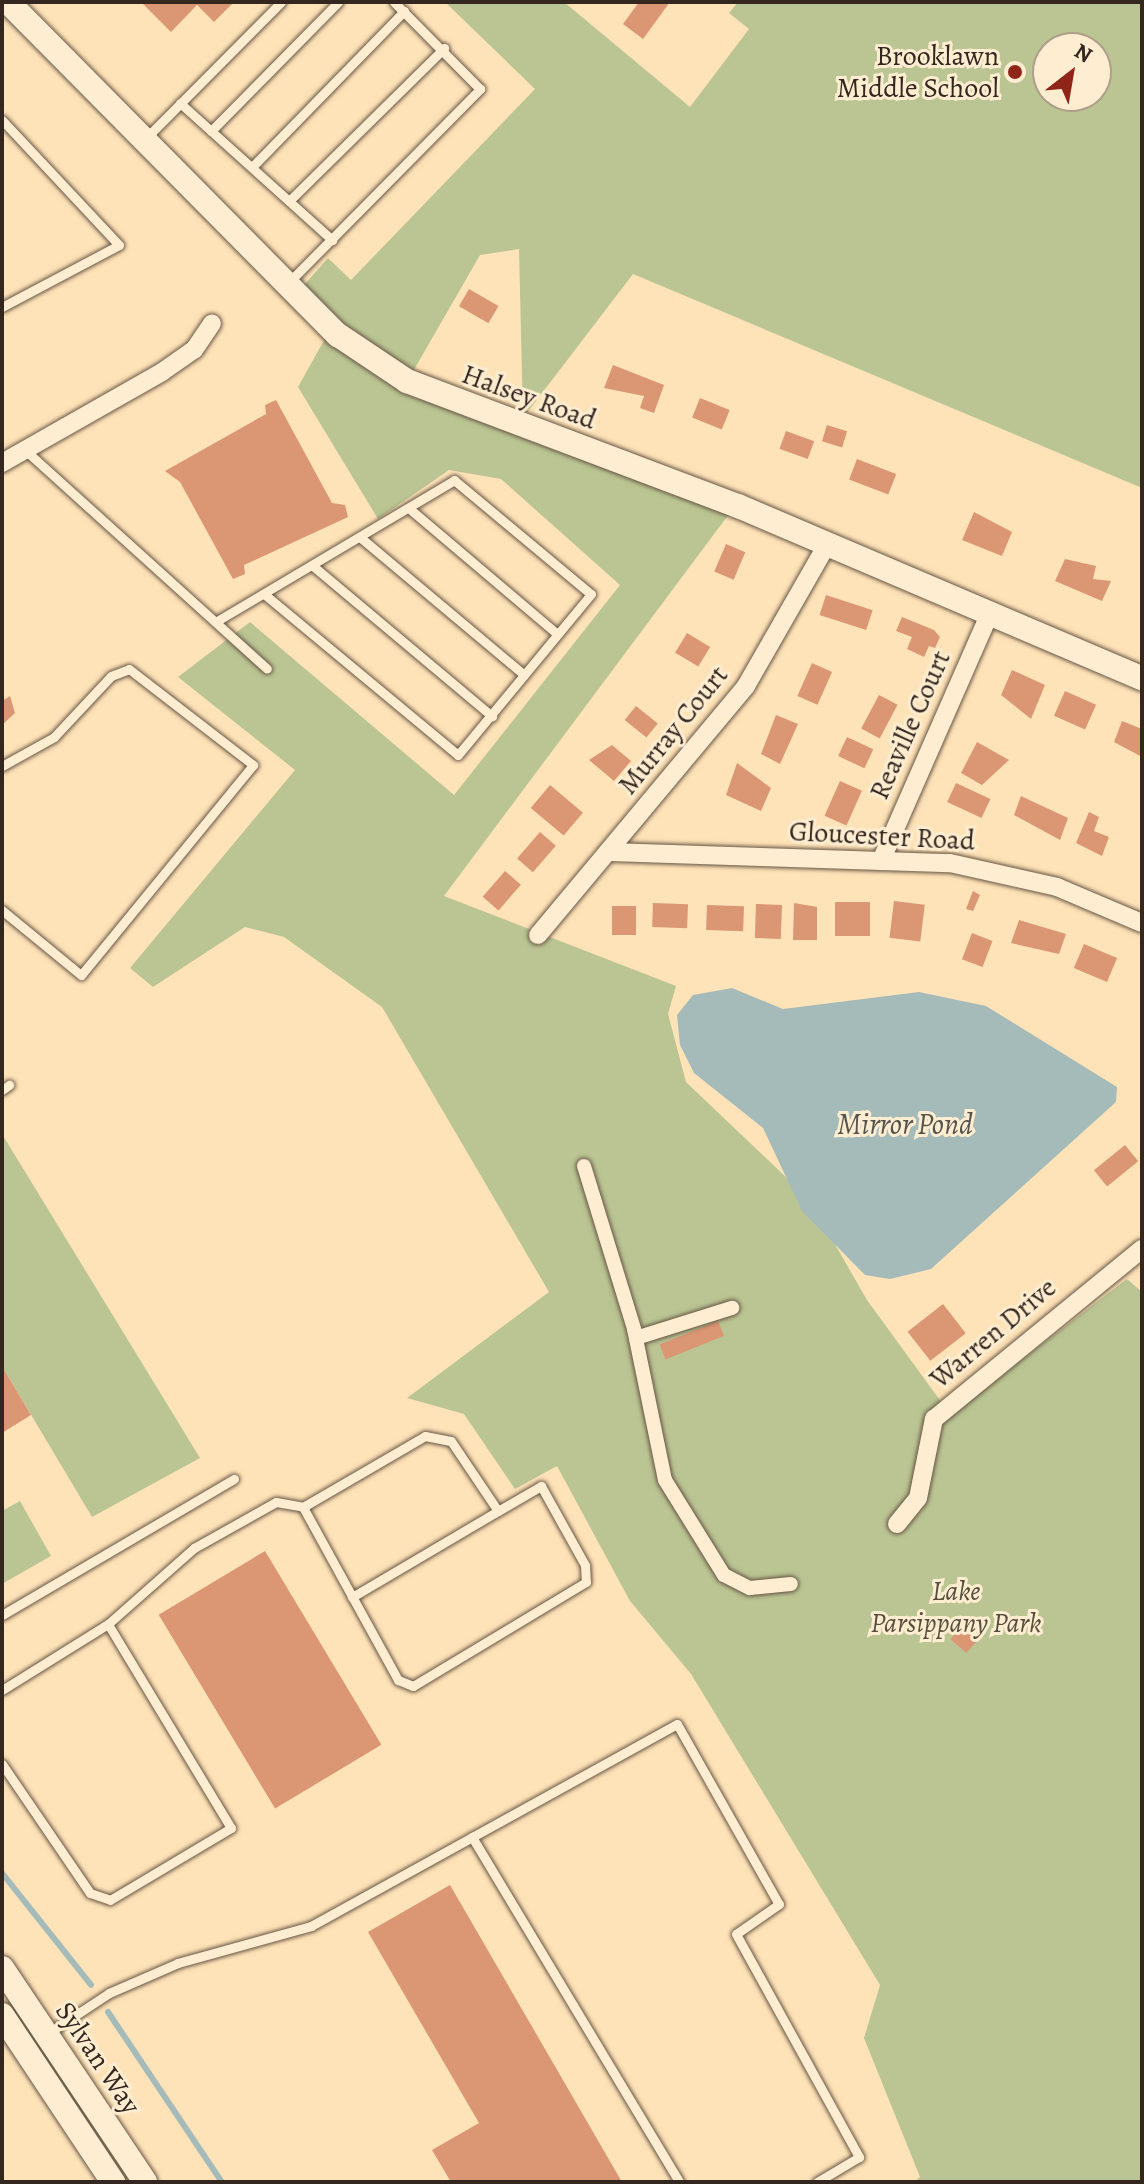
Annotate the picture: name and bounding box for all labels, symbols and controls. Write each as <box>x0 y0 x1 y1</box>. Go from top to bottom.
north arrow <box>1032 32 1112 112</box>
text: N <box>1069 36 1098 70</box>
place label: Brooklawn Middle School <box>837 39 999 105</box>
marker: Brooklawn Middle School <box>1006 63 1024 81</box>
street label: Halsey Road <box>457 357 601 437</box>
street label: Reaville Court <box>862 645 958 805</box>
street label: Murray Court <box>611 659 735 801</box>
street label: Gloucester Road <box>788 814 976 858</box>
water label: Mirror Pond <box>837 1106 973 1142</box>
street label: Warren Drive <box>923 1271 1063 1395</box>
park label: Lake Parsippany Park <box>871 1574 1041 1640</box>
street label: Sylvan Way <box>48 1995 148 2121</box>

